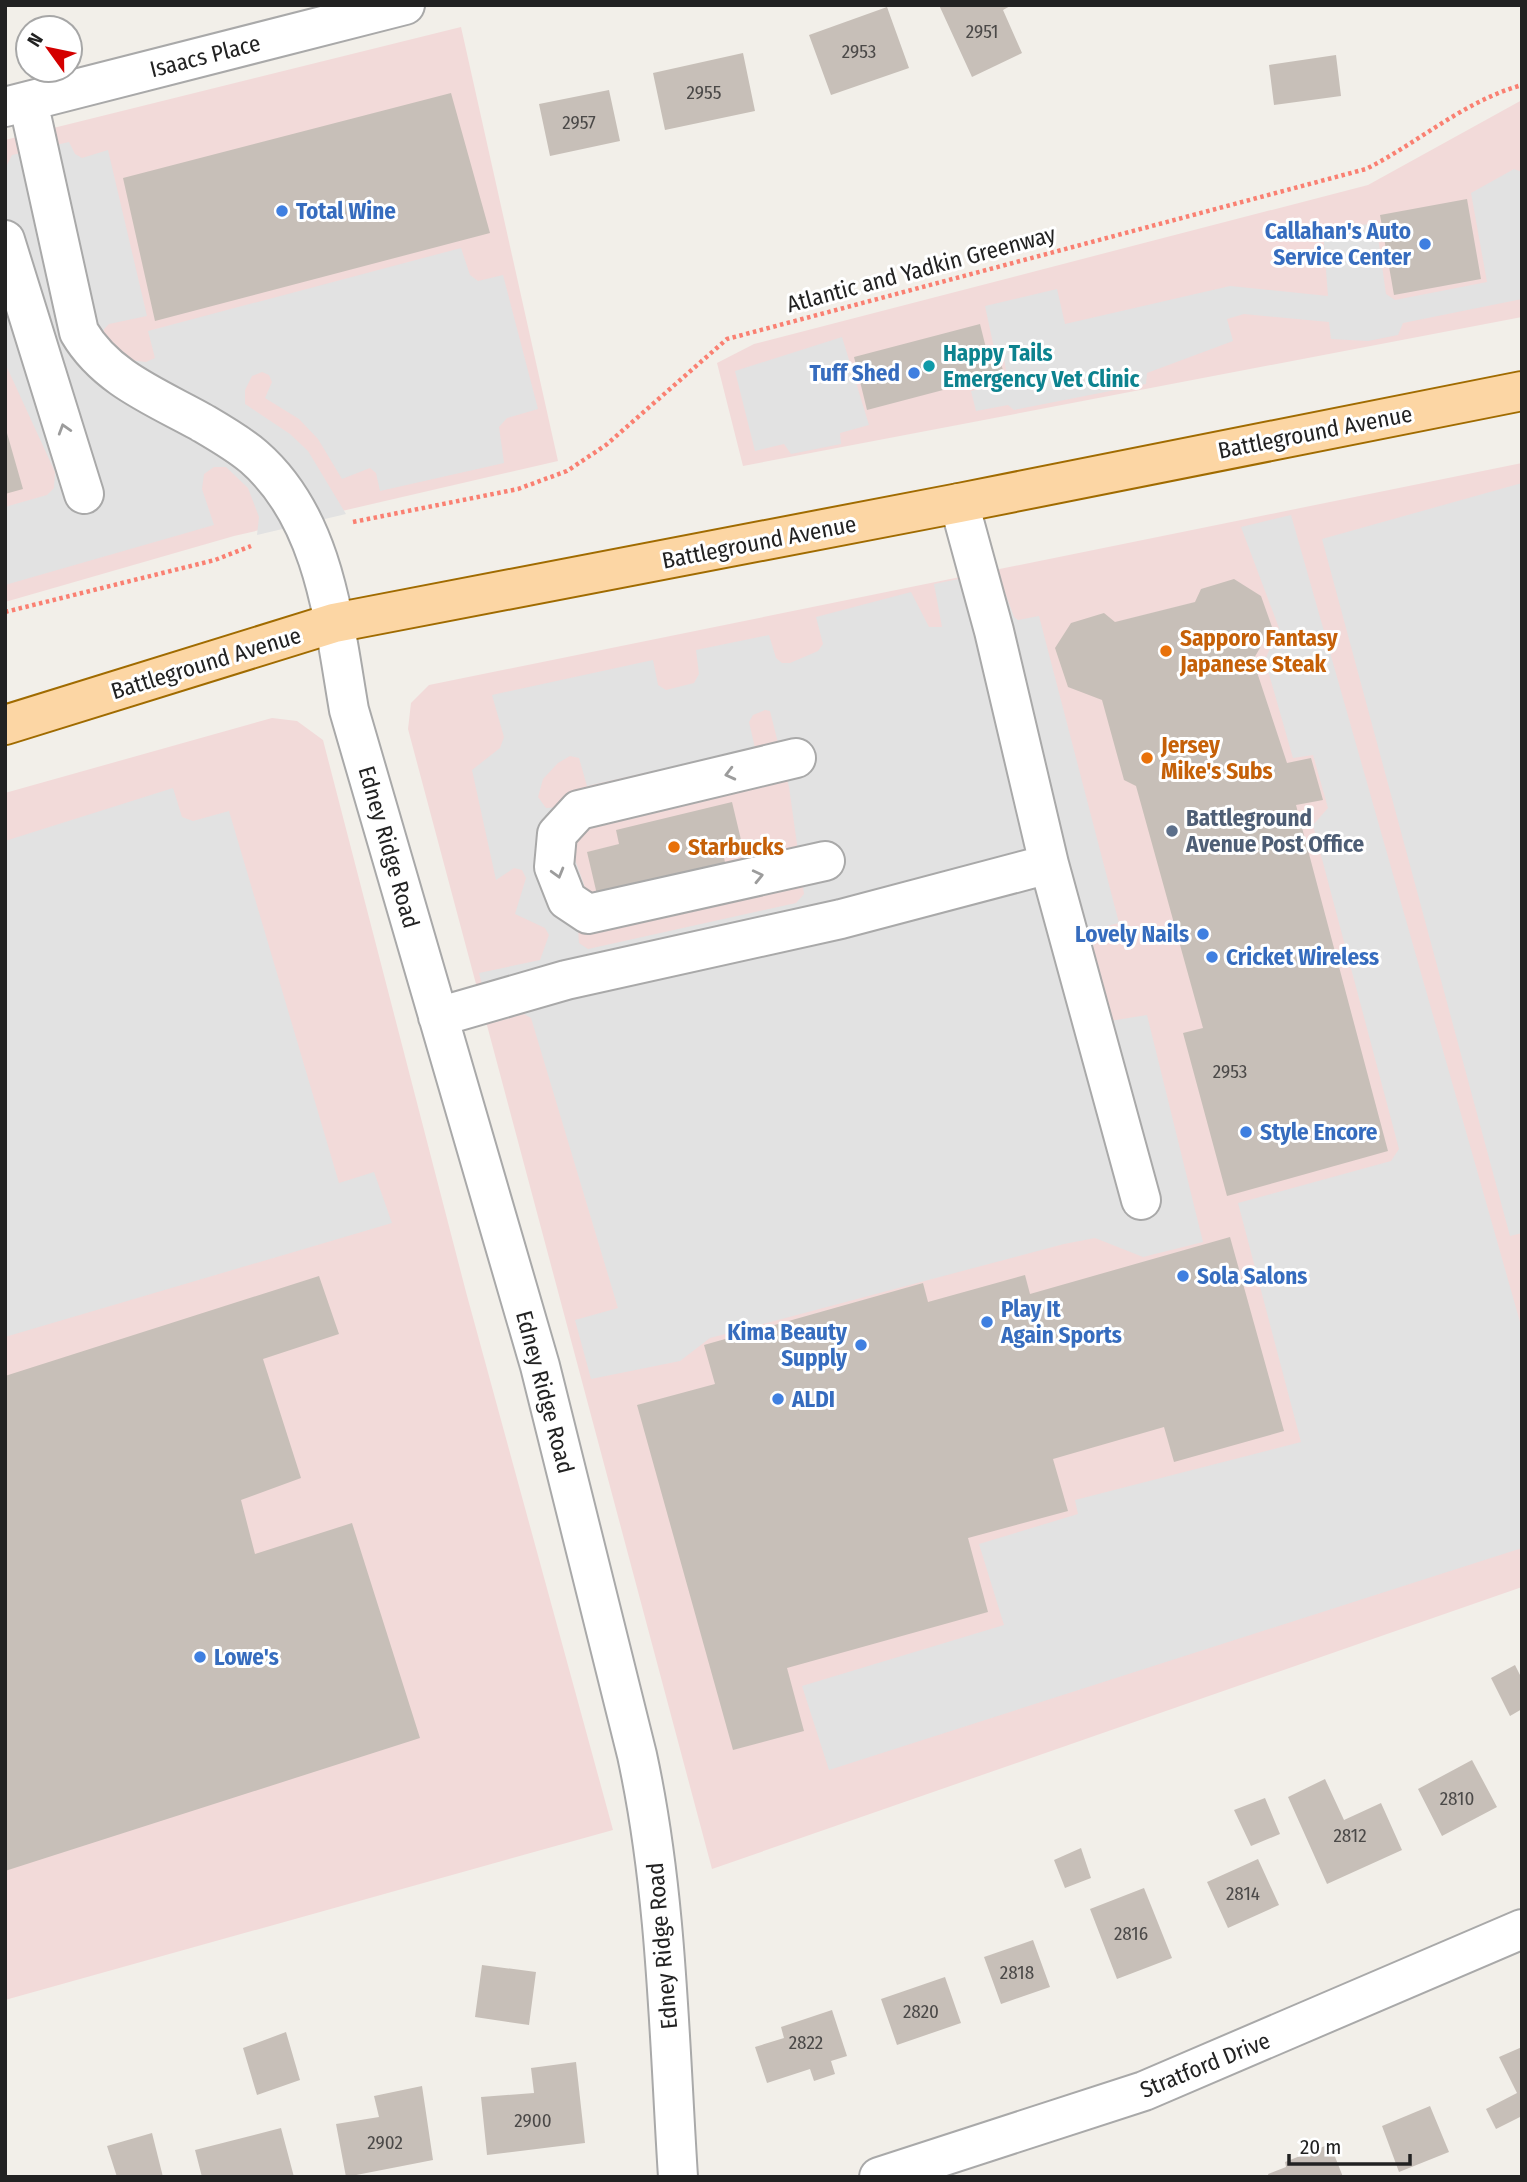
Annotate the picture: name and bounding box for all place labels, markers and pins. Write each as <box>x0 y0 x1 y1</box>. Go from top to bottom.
place label: Total Wine <box>296 197 396 225</box>
marker: Total Wine <box>274 203 290 219</box>
place label: Callahan's Auto Service Center <box>1265 217 1412 271</box>
marker: Callahan's Auto Service Center <box>1417 236 1433 252</box>
place label: Happy Tails Emergency Vet Clinic <box>943 339 1140 393</box>
marker: Happy Tails Emergency Vet Clinic <box>921 358 937 374</box>
place label: Tuff Shed <box>810 359 900 387</box>
marker: Tuff Shed <box>906 365 922 381</box>
place label: Sapporo Fantasy Japanese Steak <box>1179 624 1339 678</box>
marker: Sapporo Fantasy Japanese Steak <box>1158 643 1174 659</box>
place label: Jersey Mike's Subs <box>1160 731 1273 785</box>
marker: Jersey Mike's Subs <box>1139 750 1155 766</box>
place label: Battleground Avenue Post Office <box>1185 804 1364 858</box>
marker: Battleground Avenue Post Office <box>1164 823 1180 839</box>
place label: Starbucks <box>688 833 784 861</box>
marker: Starbucks <box>666 839 682 855</box>
place label: Lovely Nails <box>1075 920 1189 948</box>
marker: Lovely Nails <box>1195 926 1211 942</box>
place label: Cricket Wireless <box>1226 943 1379 971</box>
marker: Cricket Wireless <box>1204 949 1220 965</box>
place label: Style Encore <box>1260 1118 1378 1146</box>
marker: Style Encore <box>1238 1124 1254 1140</box>
place label: Sola Salons <box>1197 1262 1307 1290</box>
marker: Sola Salons <box>1175 1268 1191 1284</box>
place label: Play It Again Sports <box>1000 1295 1122 1349</box>
marker: Play It Again Sports <box>979 1314 995 1330</box>
place label: Kima Beauty Supply <box>727 1318 848 1372</box>
marker: Kima Beauty Supply <box>853 1337 869 1353</box>
place label: ALDI <box>791 1385 835 1413</box>
marker: ALDI <box>770 1391 786 1407</box>
place label: Lowe's <box>214 1643 279 1671</box>
marker: Lowe's <box>192 1649 208 1665</box>

